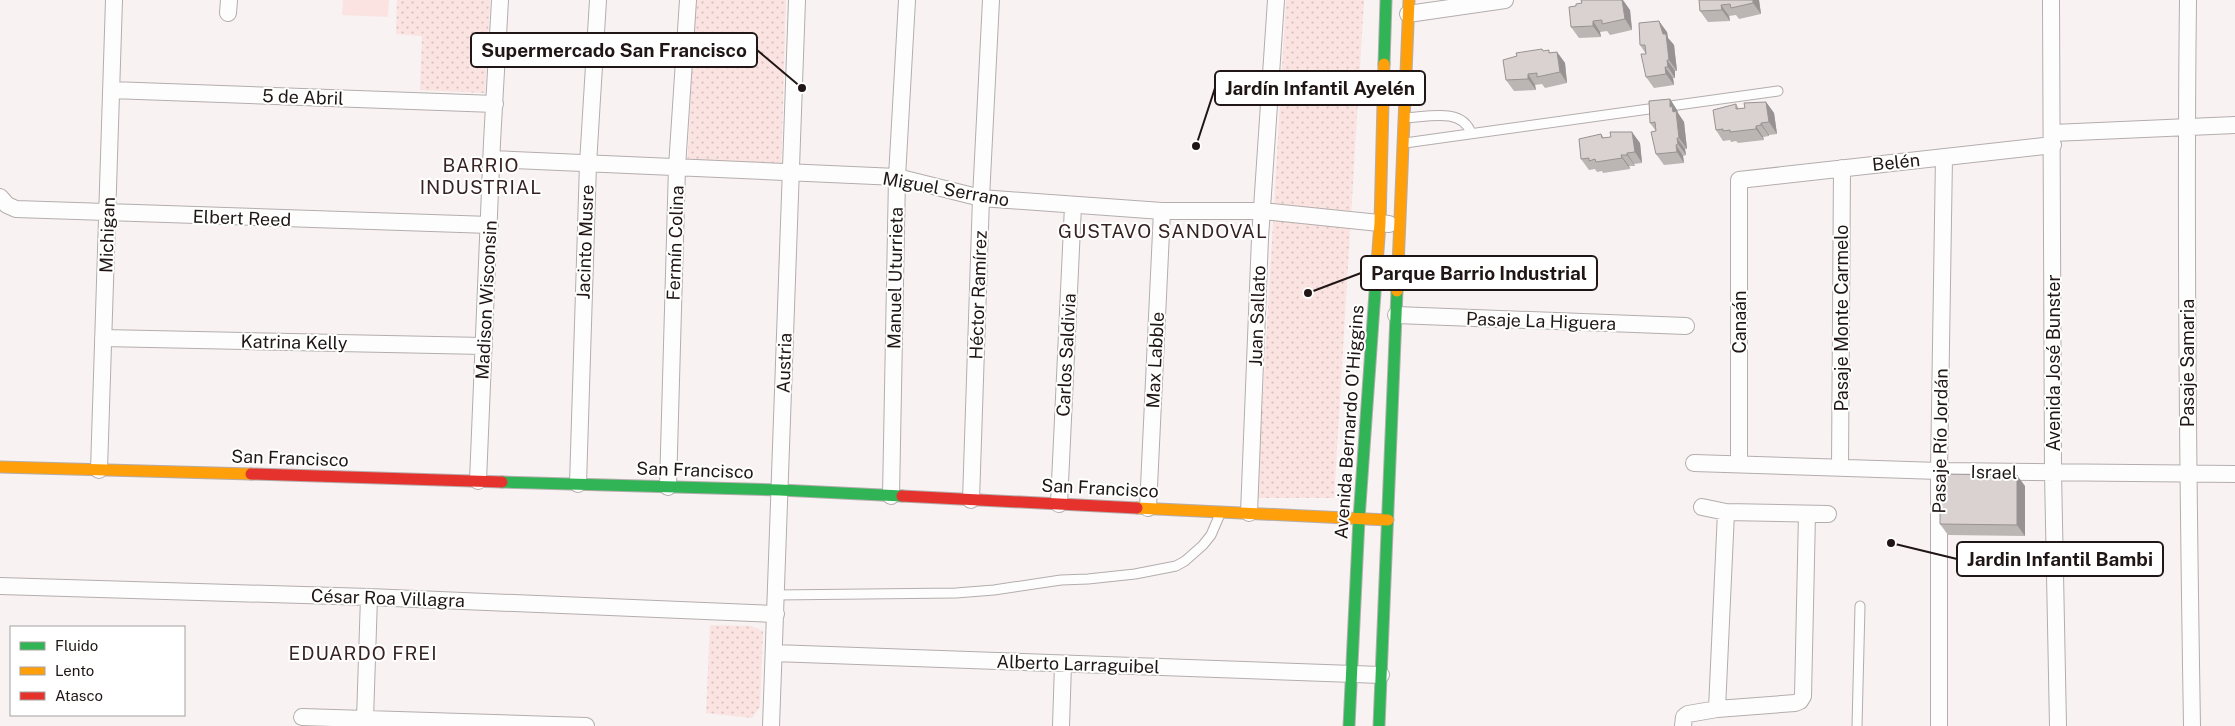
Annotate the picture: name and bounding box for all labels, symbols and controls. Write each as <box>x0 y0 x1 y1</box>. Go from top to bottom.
callout: Supermercado San Francisco <box>471 33 757 67</box>
text: Supermercado San Francisco <box>481 39 747 61</box>
callout: Jardín Infantil Ayelén <box>1215 71 1425 105</box>
text: Jardín Infantil Ayelén <box>1225 77 1415 99</box>
street label: 5 de Abril <box>262 85 344 109</box>
street label: Belén <box>1871 149 1921 175</box>
district label: BARRIO INDUSTRIAL <box>420 154 542 198</box>
street label: Miguel Serrano <box>881 168 1011 210</box>
street label: Jacinto Musre <box>573 184 597 300</box>
street label: Fermín Colina <box>662 185 688 301</box>
street label: Michigan <box>95 197 119 273</box>
street label: Elbert Reed <box>192 206 292 230</box>
street label: Manuel Uturrieta <box>883 207 907 349</box>
street label: Madison Wisconsin <box>471 220 501 380</box>
district label: GUSTAVO SANDOVAL <box>1058 220 1268 242</box>
street label: Pasaje Monte Carmelo <box>1831 225 1852 411</box>
street label: Héctor Ramírez <box>965 230 991 360</box>
callout: Parque Barrio Industrial <box>1361 256 1597 290</box>
text: Parque Barrio Industrial <box>1371 262 1587 284</box>
street label: Juan Sallato <box>1245 265 1269 367</box>
street label: Avenida José Bunster <box>2043 274 2064 452</box>
street label: Canaán <box>1729 291 1750 353</box>
street label: Carlos Saldivia <box>1052 293 1080 417</box>
street label: Pasaje Samaria <box>2177 299 2198 427</box>
street label: Avenida Bernardo O'Higgins <box>1330 304 1368 540</box>
street label: Pasaje La Higuera <box>1466 308 1616 334</box>
street label: Max Labble <box>1142 311 1168 409</box>
street label: Katrina Kelly <box>240 331 348 353</box>
street label: Austria <box>772 332 796 394</box>
street label: Pasaje Río Jordán <box>1928 368 1952 514</box>
street label: San Francisco <box>231 445 349 471</box>
street label: San Francisco <box>636 457 754 483</box>
street label: Israel <box>1971 461 2017 483</box>
street label: San Francisco <box>1041 474 1159 502</box>
callout: Jardin Infantil Bambi <box>1957 542 2163 576</box>
text: Jardin Infantil Bambi <box>1967 548 2153 570</box>
street label: César Roa Villagra <box>311 585 465 611</box>
legend <box>10 626 185 716</box>
text: Fluido <box>55 637 98 654</box>
district label: EDUARDO FREI <box>288 642 438 664</box>
street label: Alberto Larraguibel <box>996 651 1160 677</box>
text: Lento <box>55 662 94 679</box>
text: Atasco <box>55 687 103 704</box>

